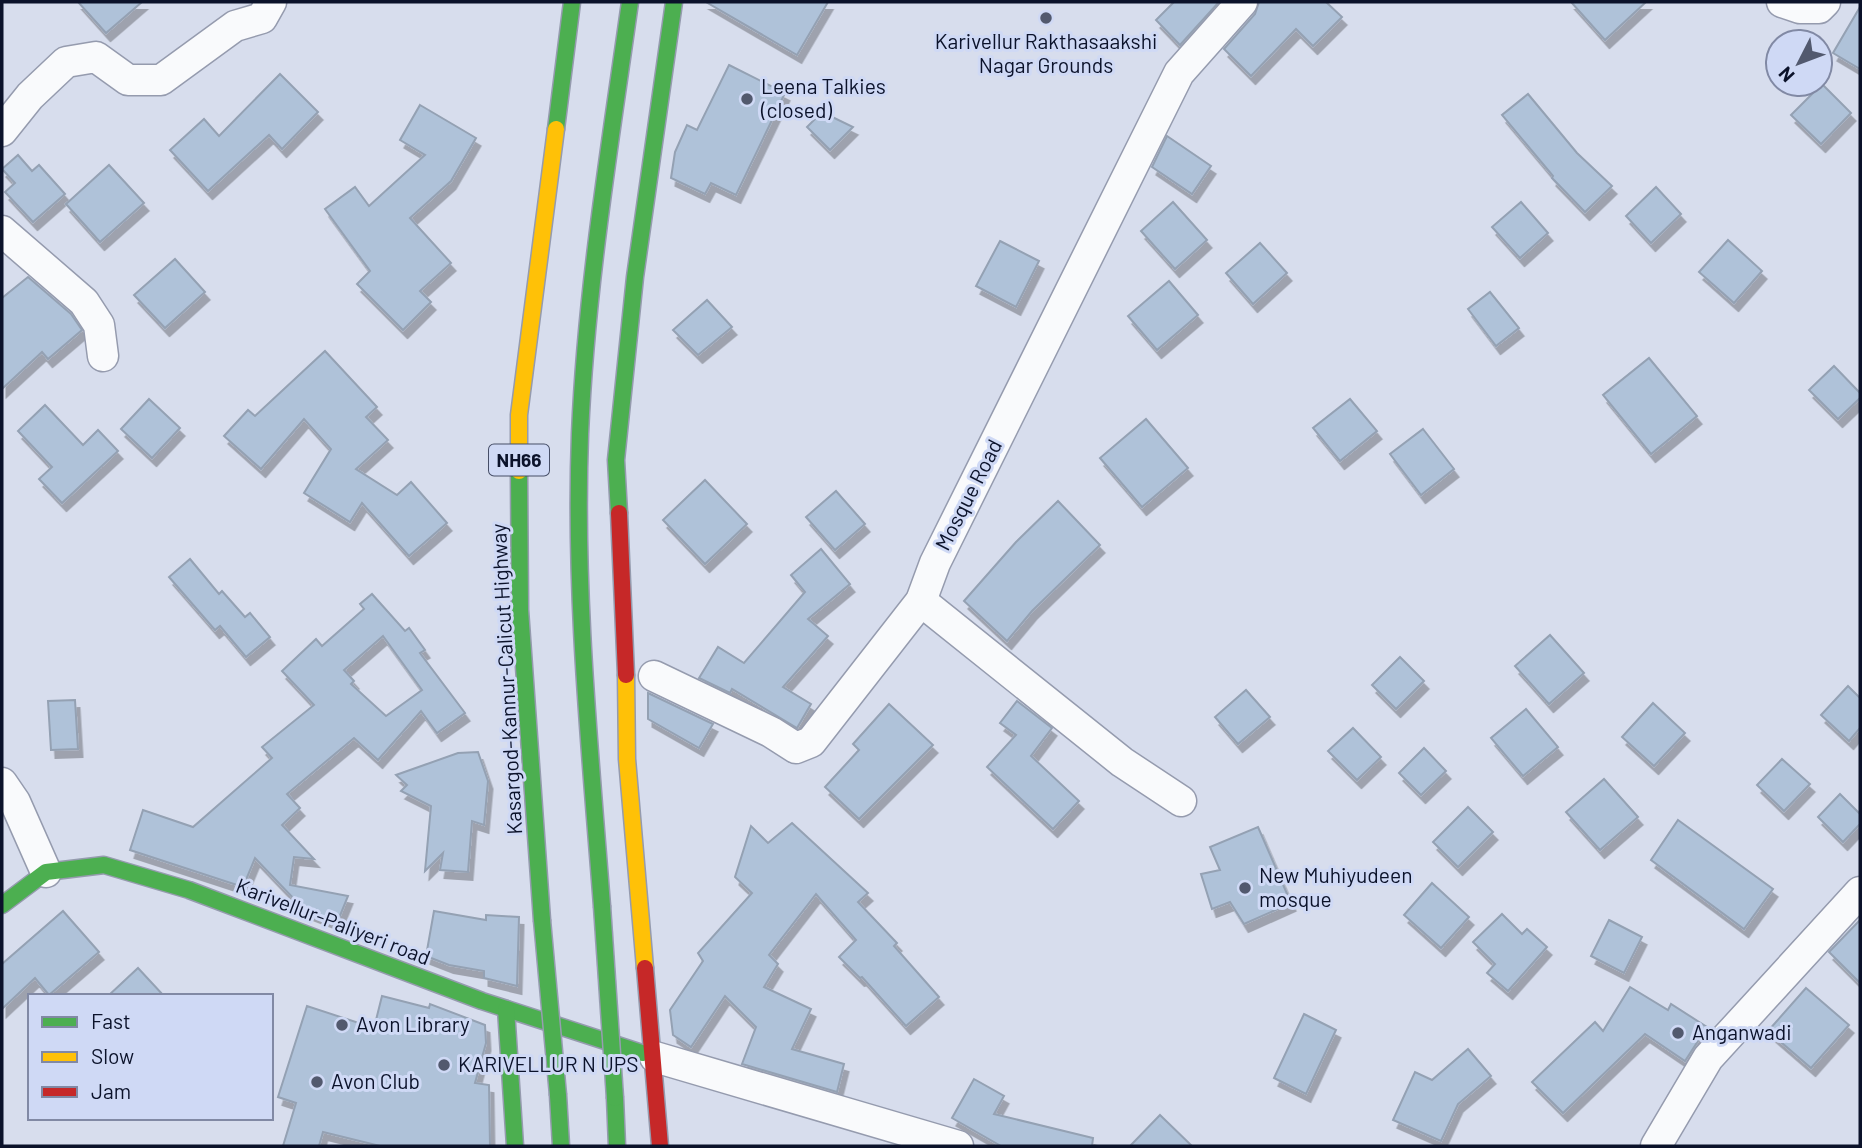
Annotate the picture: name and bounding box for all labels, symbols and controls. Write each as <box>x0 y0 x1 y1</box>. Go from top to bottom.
marker: Karivellur Rakthasaakshi Nagar Grounds <box>1038 10 1054 26</box>
place label: Karivellur Rakthasaakshi Nagar Grounds <box>935 28 1157 77</box>
north arrow <box>1764 28 1834 98</box>
text: N <box>1773 62 1799 87</box>
place label: Leena Talkies (closed) <box>760 73 886 122</box>
marker: Leena Talkies (closed) <box>739 91 755 107</box>
street label: Mosque Road <box>929 435 1006 554</box>
road number: NH66 <box>489 444 549 475</box>
street label: Kasargod-Kannur-Calicut Highway <box>485 522 526 835</box>
place label: New Muhiyudeen mosque <box>1259 862 1413 911</box>
street label: Karivellur-Paliyeri road <box>233 872 434 969</box>
marker: New Muhiyudeen mosque <box>1237 880 1253 896</box>
legend <box>28 994 273 1120</box>
text: Fast <box>91 1008 131 1033</box>
place label: Avon Library <box>356 1011 470 1036</box>
marker: Avon Library <box>334 1017 350 1033</box>
place label: Anganwadi <box>1692 1019 1792 1044</box>
marker: Anganwadi <box>1670 1025 1686 1041</box>
text: Slow <box>91 1043 134 1068</box>
place label: KARIVELLUR N UPS <box>458 1051 638 1076</box>
marker: KARIVELLUR N UPS <box>436 1057 452 1073</box>
place label: Avon Club <box>331 1068 420 1093</box>
marker: Avon Club <box>309 1074 325 1090</box>
text: Jam <box>91 1078 131 1103</box>

